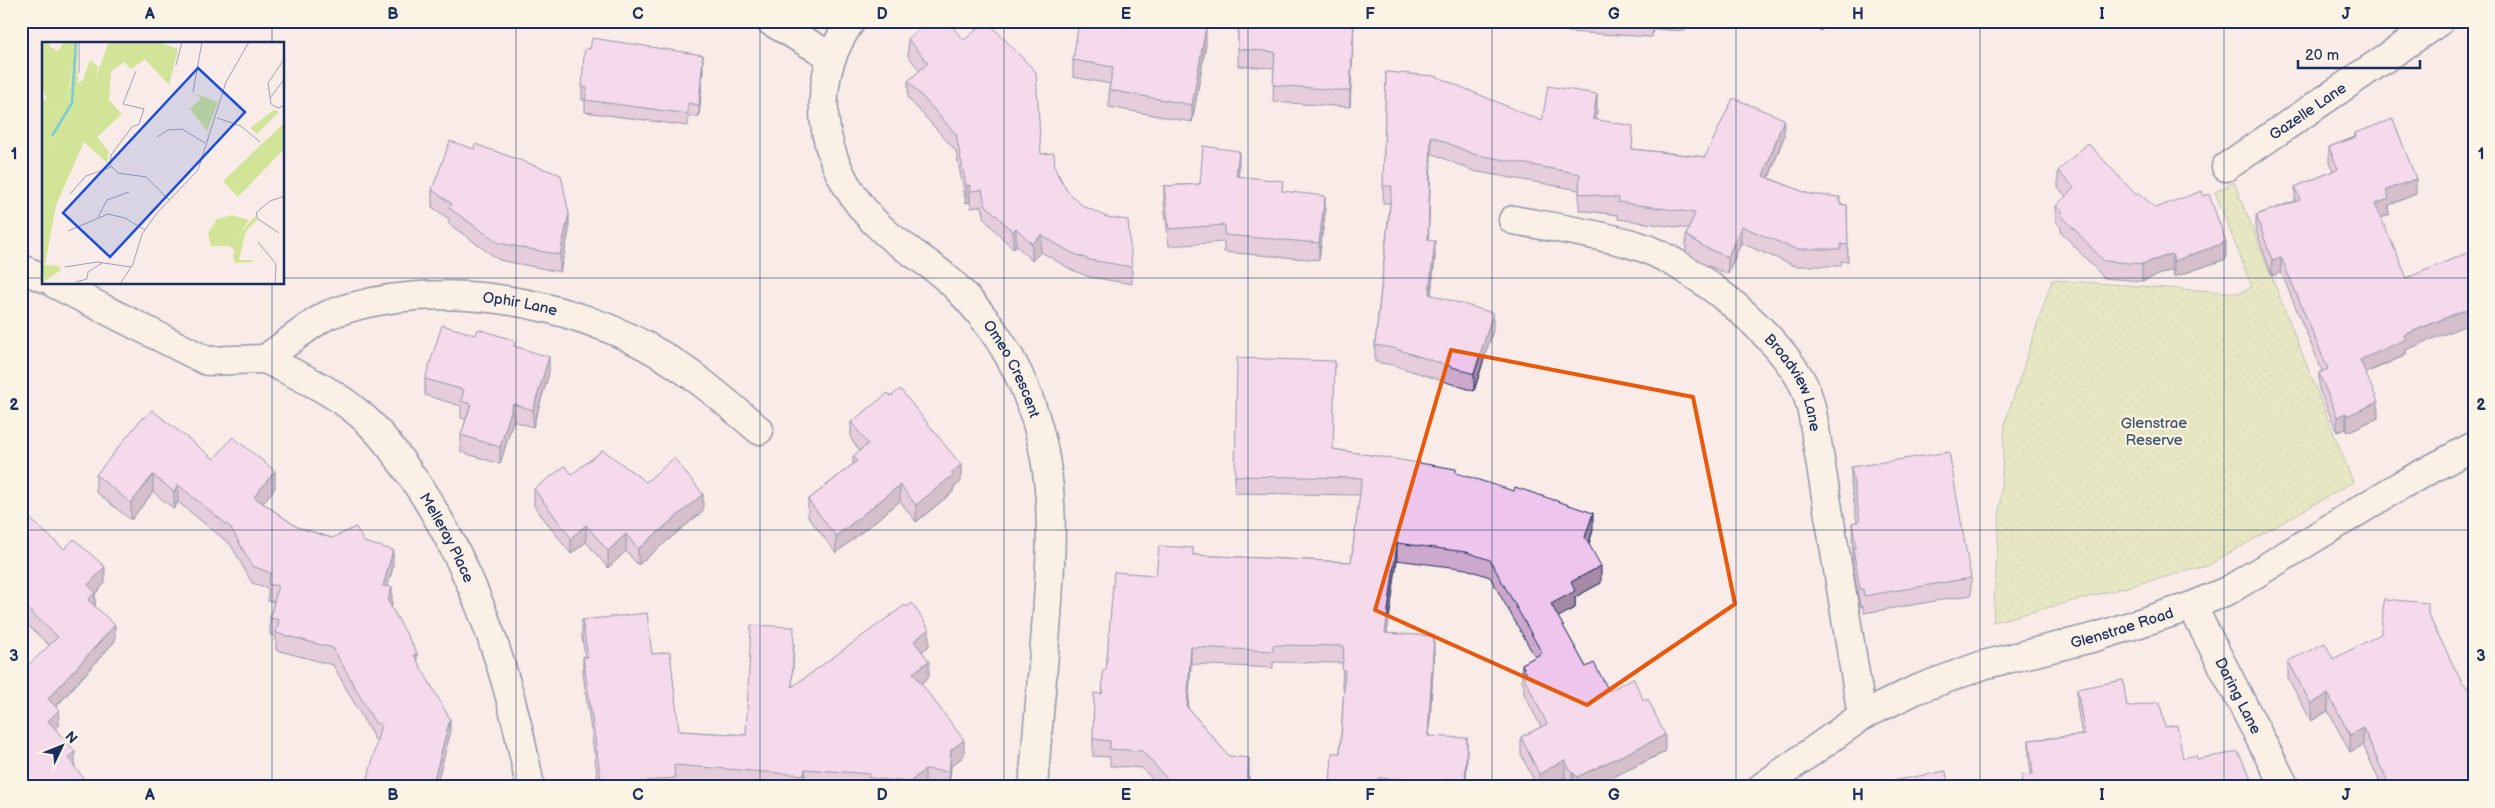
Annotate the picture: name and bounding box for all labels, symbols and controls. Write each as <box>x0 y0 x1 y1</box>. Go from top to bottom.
text: A <box>144 5 155 24</box>
text: B <box>387 5 399 24</box>
text: C <box>632 5 644 24</box>
text: D <box>876 5 888 24</box>
text: E <box>1121 5 1131 24</box>
text: F <box>1365 5 1375 24</box>
text: G <box>1608 5 1620 24</box>
text: H <box>1852 5 1864 24</box>
text: I <box>2099 5 2105 24</box>
text: J <box>2342 5 2351 24</box>
scale bar <box>2298 38 2420 70</box>
inset map <box>42 42 285 285</box>
text: 20 m <box>2305 46 2339 65</box>
street label: Gazelle Lane <box>2266 78 2350 144</box>
text: 1 <box>11 145 17 164</box>
text: 1 <box>2478 145 2484 164</box>
street label: Ophir Lane <box>482 288 560 320</box>
street label: Omeo Crescent <box>979 316 1044 421</box>
street label: Broadview Lane <box>1760 330 1825 433</box>
text: 2 <box>9 396 19 415</box>
text: 2 <box>2476 396 2486 415</box>
park label: Glenstrae Reserve <box>2121 414 2187 450</box>
street label: Melleray Place <box>415 489 478 585</box>
street label: Glenstrae Road <box>2069 603 2176 652</box>
text: 3 <box>9 647 19 666</box>
text: 3 <box>2476 647 2486 666</box>
street label: Daring Lane <box>2211 654 2266 737</box>
north arrow <box>38 720 88 770</box>
text: N <box>61 728 81 747</box>
text: A <box>144 786 155 805</box>
text: B <box>387 786 399 805</box>
text: C <box>632 786 644 805</box>
text: D <box>876 786 888 805</box>
text: E <box>1121 786 1131 805</box>
text: F <box>1365 786 1375 805</box>
text: G <box>1608 786 1620 805</box>
text: H <box>1852 786 1864 805</box>
text: I <box>2099 786 2105 805</box>
text: J <box>2342 786 2351 805</box>

